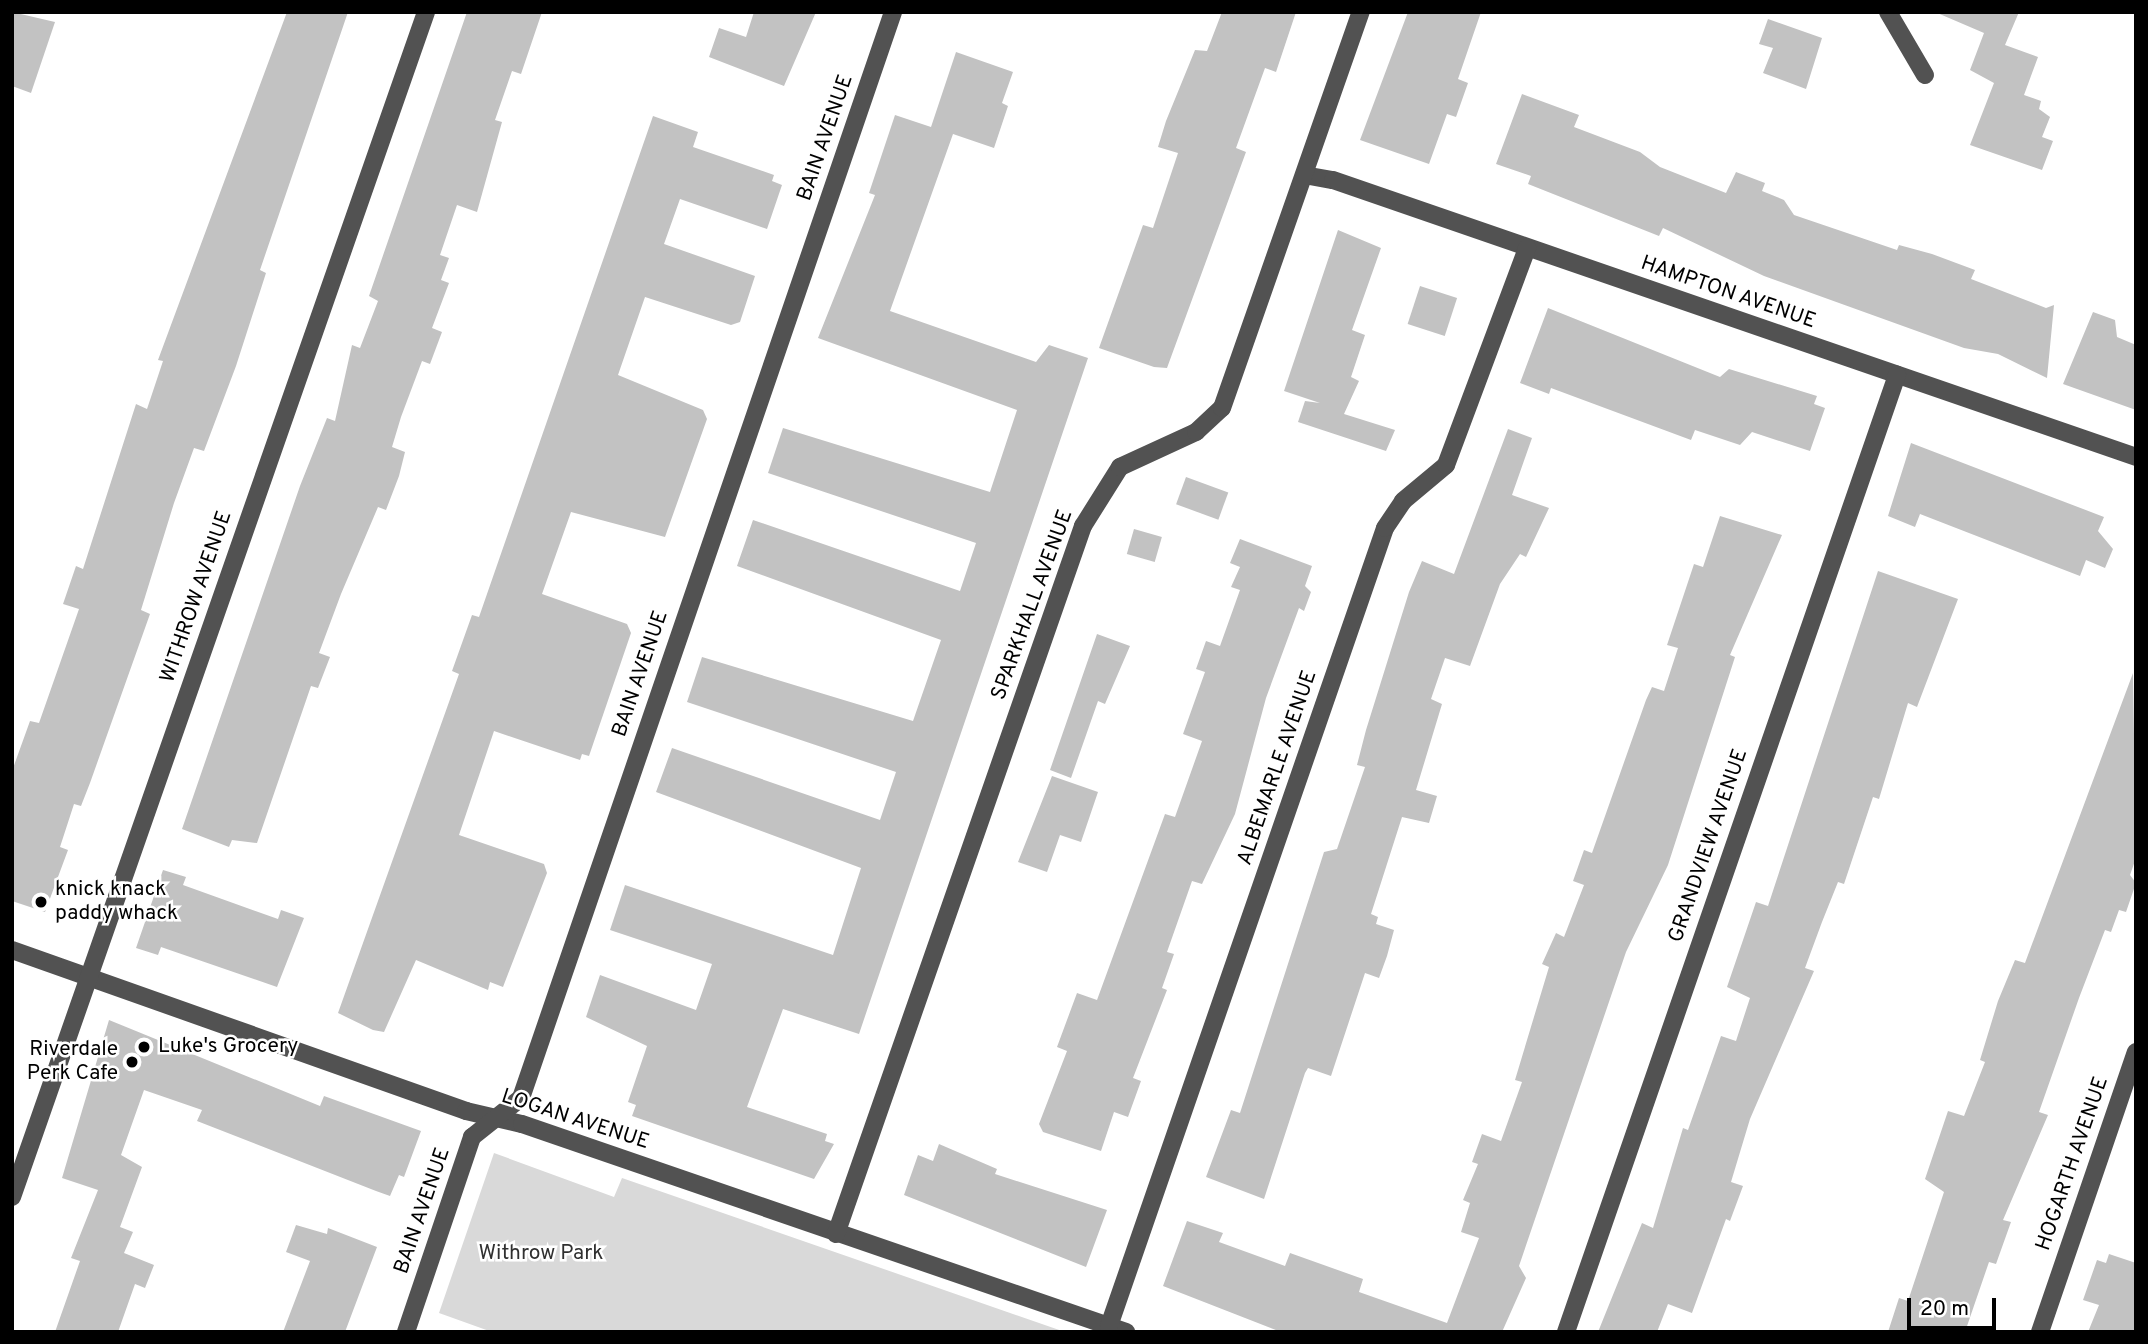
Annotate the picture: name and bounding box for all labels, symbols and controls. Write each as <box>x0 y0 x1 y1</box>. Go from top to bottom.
street label: BAIN AVENUE <box>792 71 860 205</box>
street label: HAMPTON AVENUE <box>1637 251 1819 335</box>
street label: SPARKHALL AVENUE <box>987 506 1079 704</box>
street label: WITHROW AVENUE <box>156 507 238 687</box>
street label: BAIN AVENUE <box>607 607 675 741</box>
street label: ALBEMARLE AVENUE <box>1233 667 1323 869</box>
street label: GRANDVIEW AVENUE <box>1664 745 1754 947</box>
place label: knick knack paddy whack <box>55 877 178 927</box>
marker: knick knack paddy whack <box>33 894 49 910</box>
place label: Luke's Grocery <box>158 1034 298 1060</box>
place label: Riverdale Perk Cafe <box>27 1037 118 1087</box>
marker: Luke's Grocery <box>136 1039 152 1055</box>
marker: Riverdale Perk Cafe <box>124 1054 140 1070</box>
street label: HOGARTH AVENUE <box>2031 1073 2115 1255</box>
street label: LOGAN AVENUE <box>498 1084 652 1156</box>
street label: BAIN AVENUE <box>389 1144 457 1278</box>
park label: Withrow Park <box>478 1241 604 1267</box>
scale bar <box>1910 1284 1999 1328</box>
text: 20 m <box>1920 1296 1969 1323</box>

